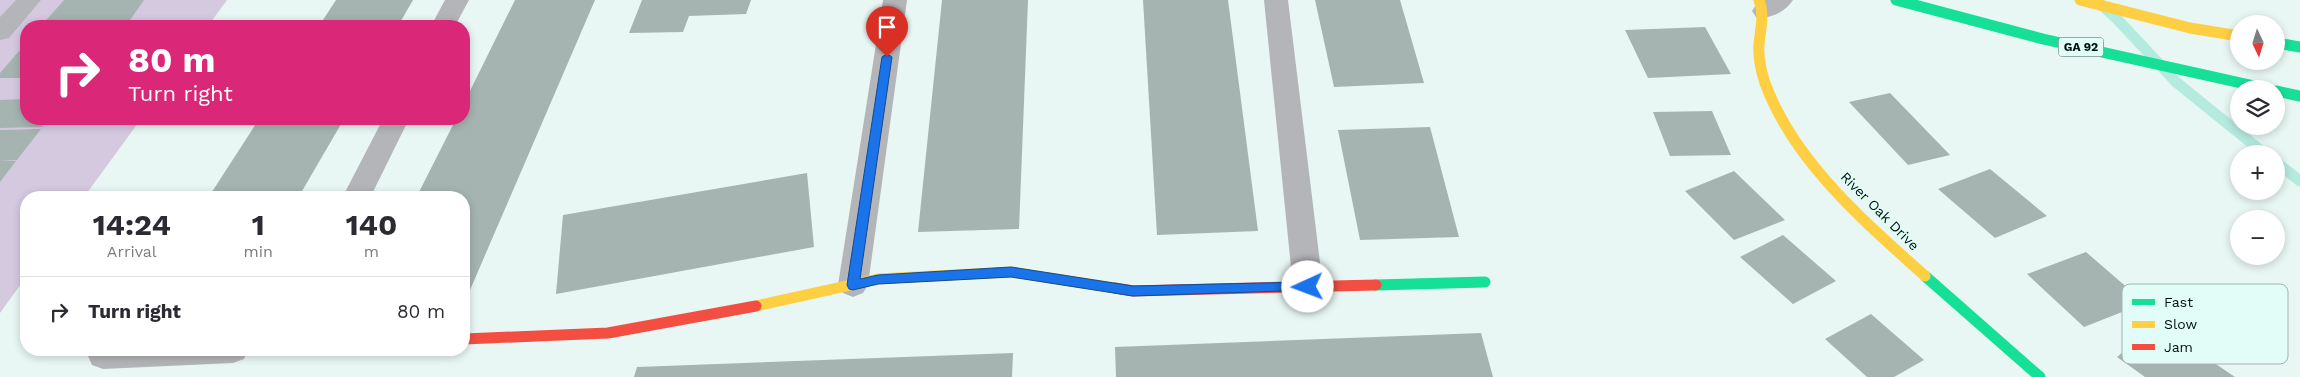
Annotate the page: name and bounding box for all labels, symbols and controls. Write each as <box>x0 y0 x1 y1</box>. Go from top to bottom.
pin <box>866 6 908 57</box>
icon: arrive <box>873 13 901 41</box>
north arrow <box>2230 15 2285 70</box>
map controls <box>2230 15 2285 265</box>
road number: GA 92 <box>2058 38 2104 56</box>
text: 80 m <box>128 39 215 81</box>
icon: right <box>45 40 110 105</box>
button: layers <box>2230 80 2285 135</box>
text: Turn right <box>128 81 233 106</box>
button: + <box>2230 145 2285 200</box>
street label: River Oak Drive <box>1838 169 1922 253</box>
text: 14:24 <box>93 207 171 242</box>
text: 1 <box>252 207 265 242</box>
text: 140 <box>346 207 397 242</box>
button: − <box>2230 210 2285 265</box>
text: Arrival <box>107 242 157 261</box>
text: min <box>244 242 273 261</box>
text: m <box>364 242 379 261</box>
position arrow <box>1281 260 1333 312</box>
legend <box>2122 284 2288 364</box>
text: Fast <box>2164 294 2193 310</box>
icon: right <box>45 298 73 326</box>
text: Turn right <box>88 300 181 323</box>
text: 80 m <box>397 300 445 323</box>
text: Slow <box>2164 316 2197 332</box>
text: Jam <box>2164 339 2193 355</box>

